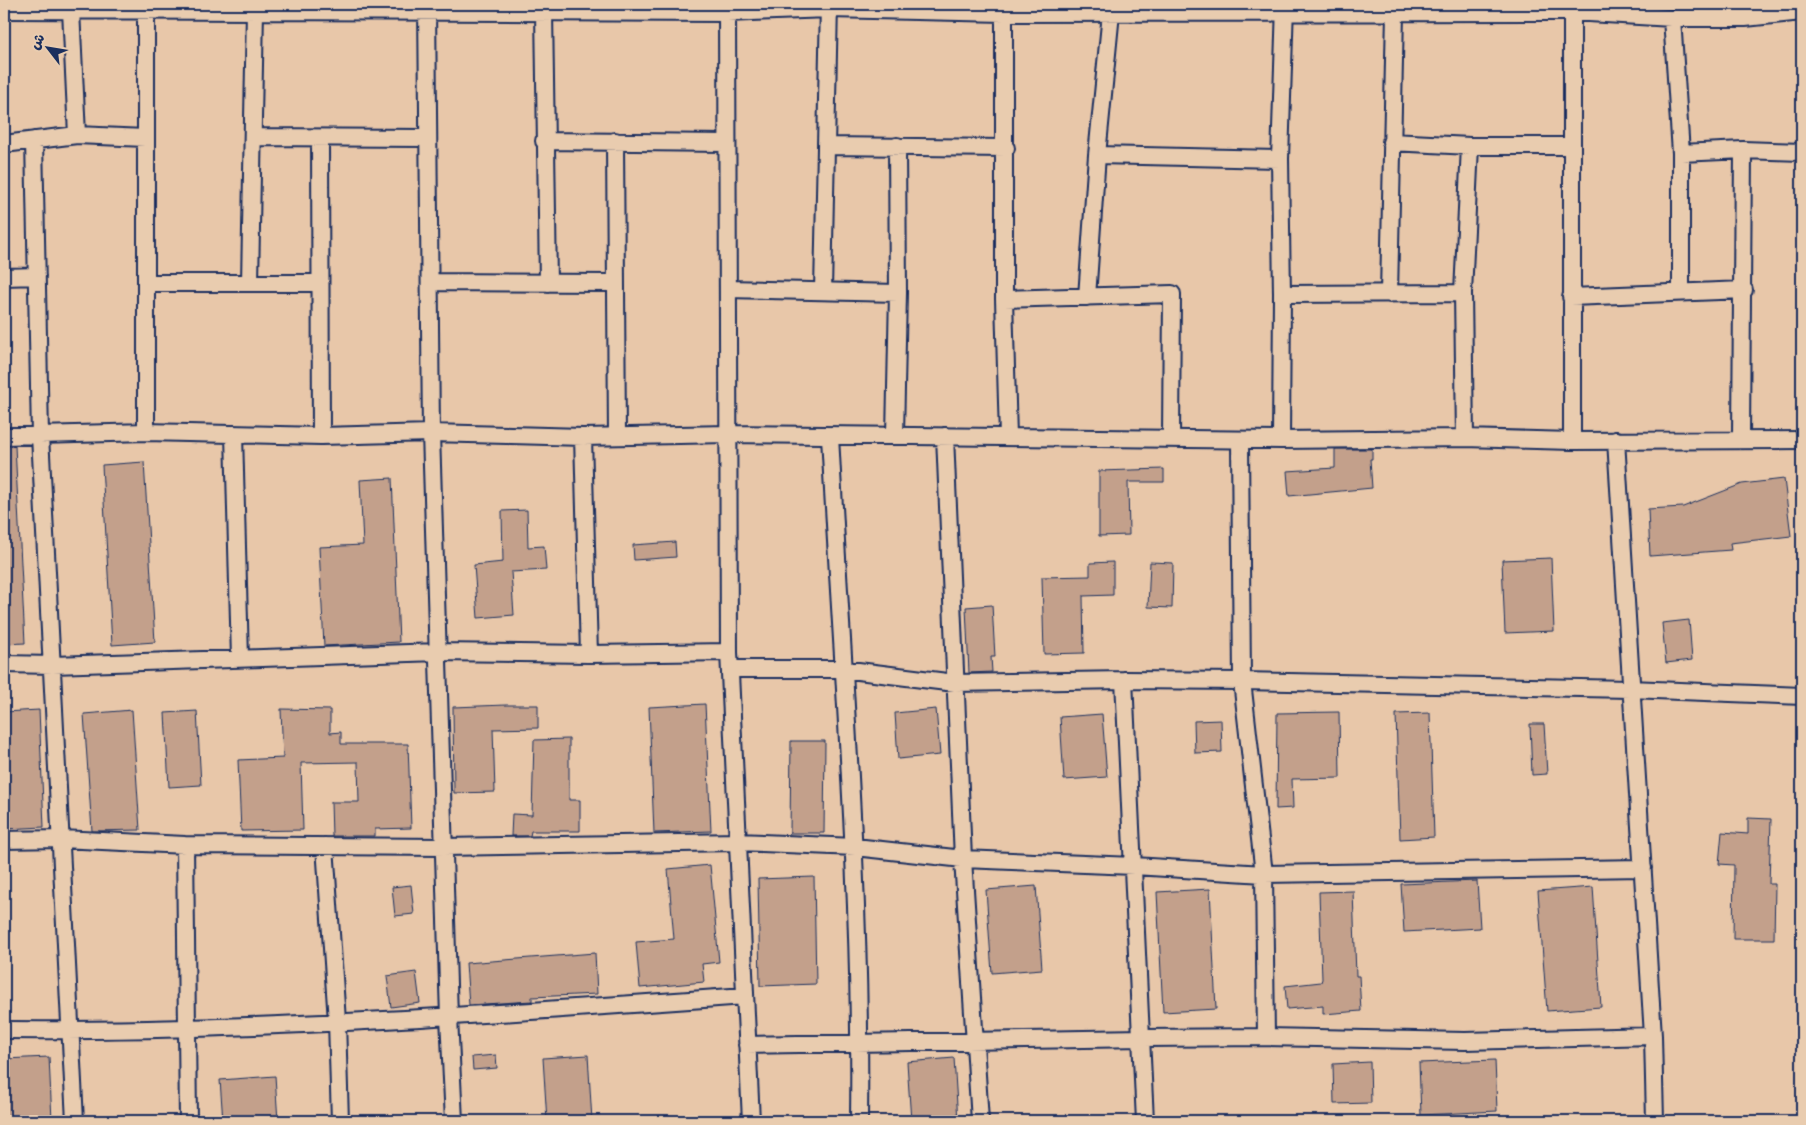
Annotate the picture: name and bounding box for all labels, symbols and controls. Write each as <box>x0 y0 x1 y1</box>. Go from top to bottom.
north arrow <box>22 22 72 72</box>
text: ش <box>23 29 49 53</box>

